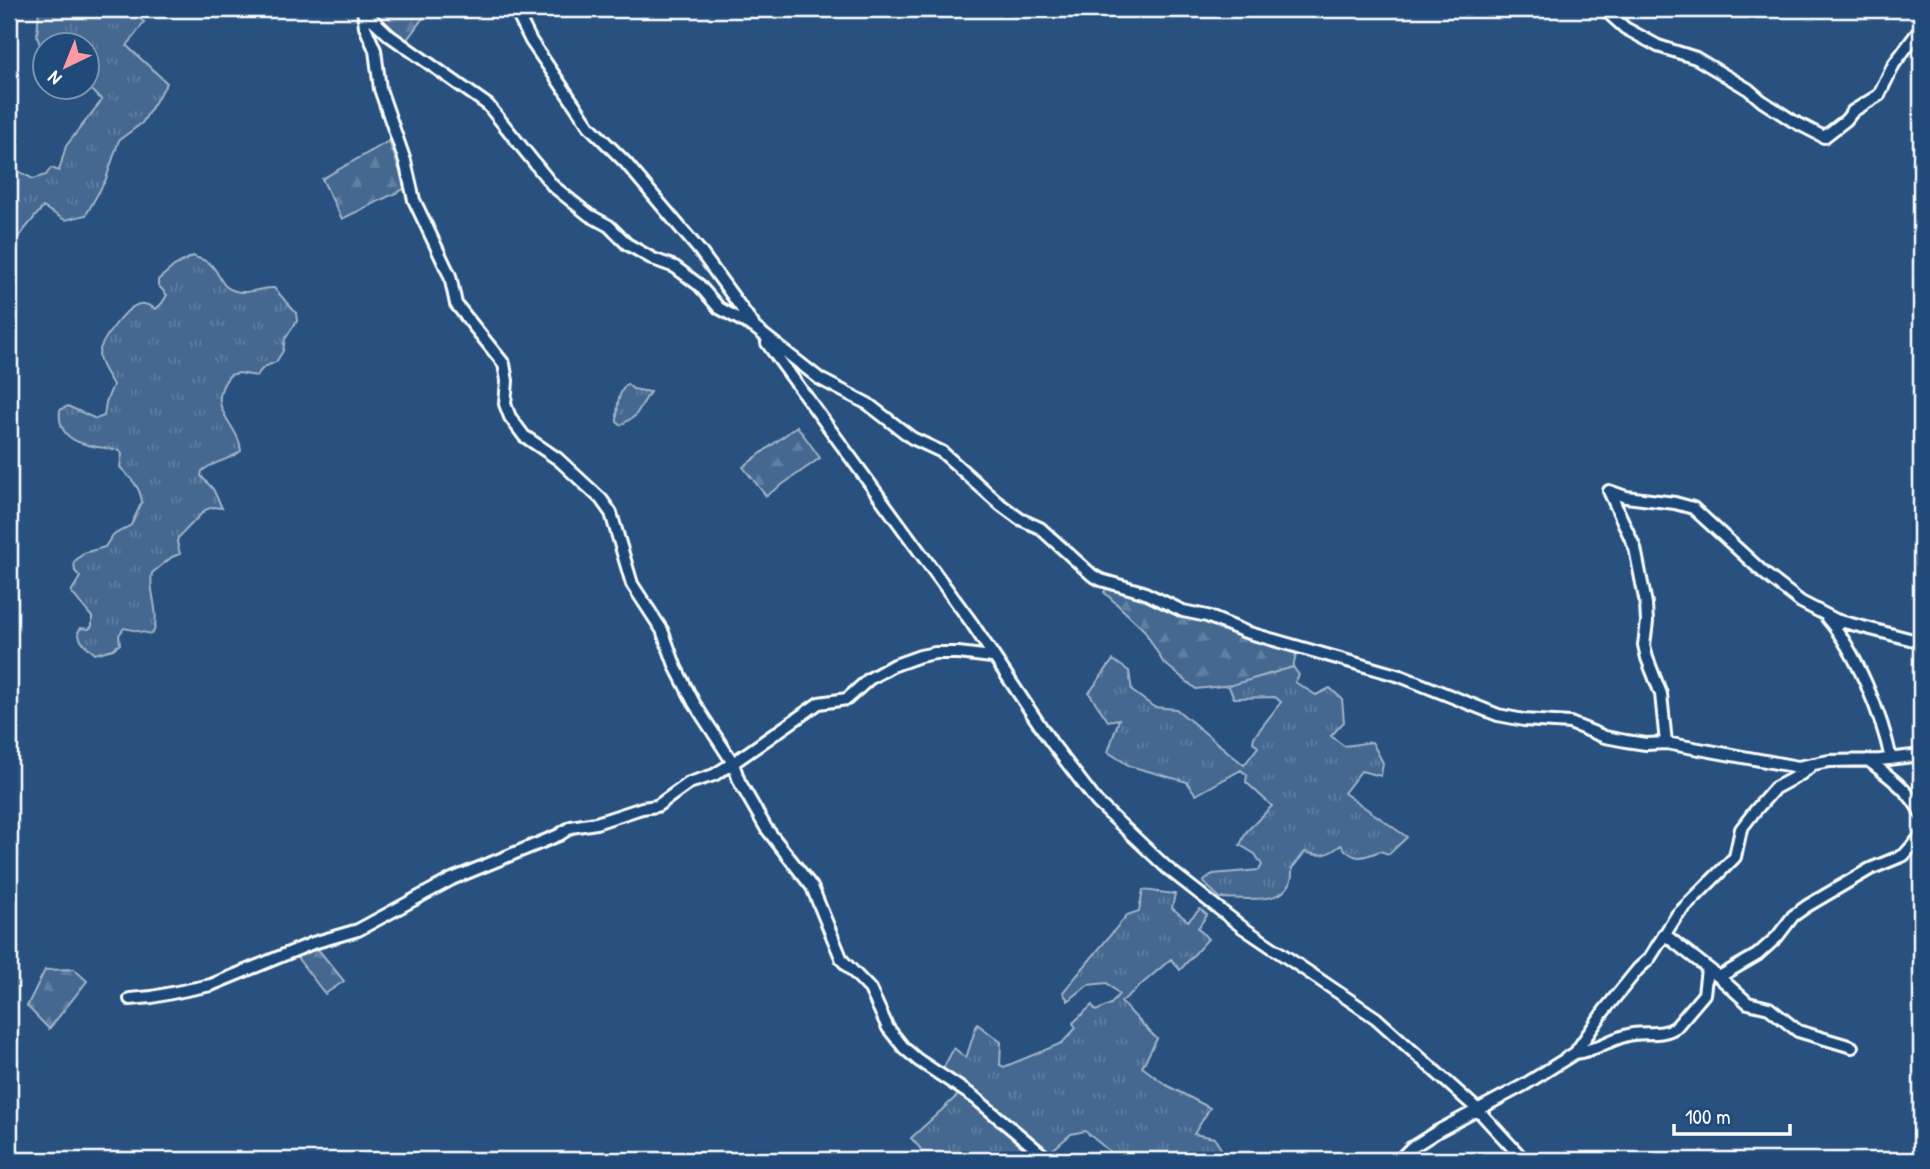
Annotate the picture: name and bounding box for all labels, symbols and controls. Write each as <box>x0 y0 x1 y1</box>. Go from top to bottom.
north arrow <box>32 32 102 102</box>
text: N <box>42 65 67 91</box>
scale bar <box>1674 1092 1790 1136</box>
text: 100 m <box>1685 1102 1731 1131</box>

